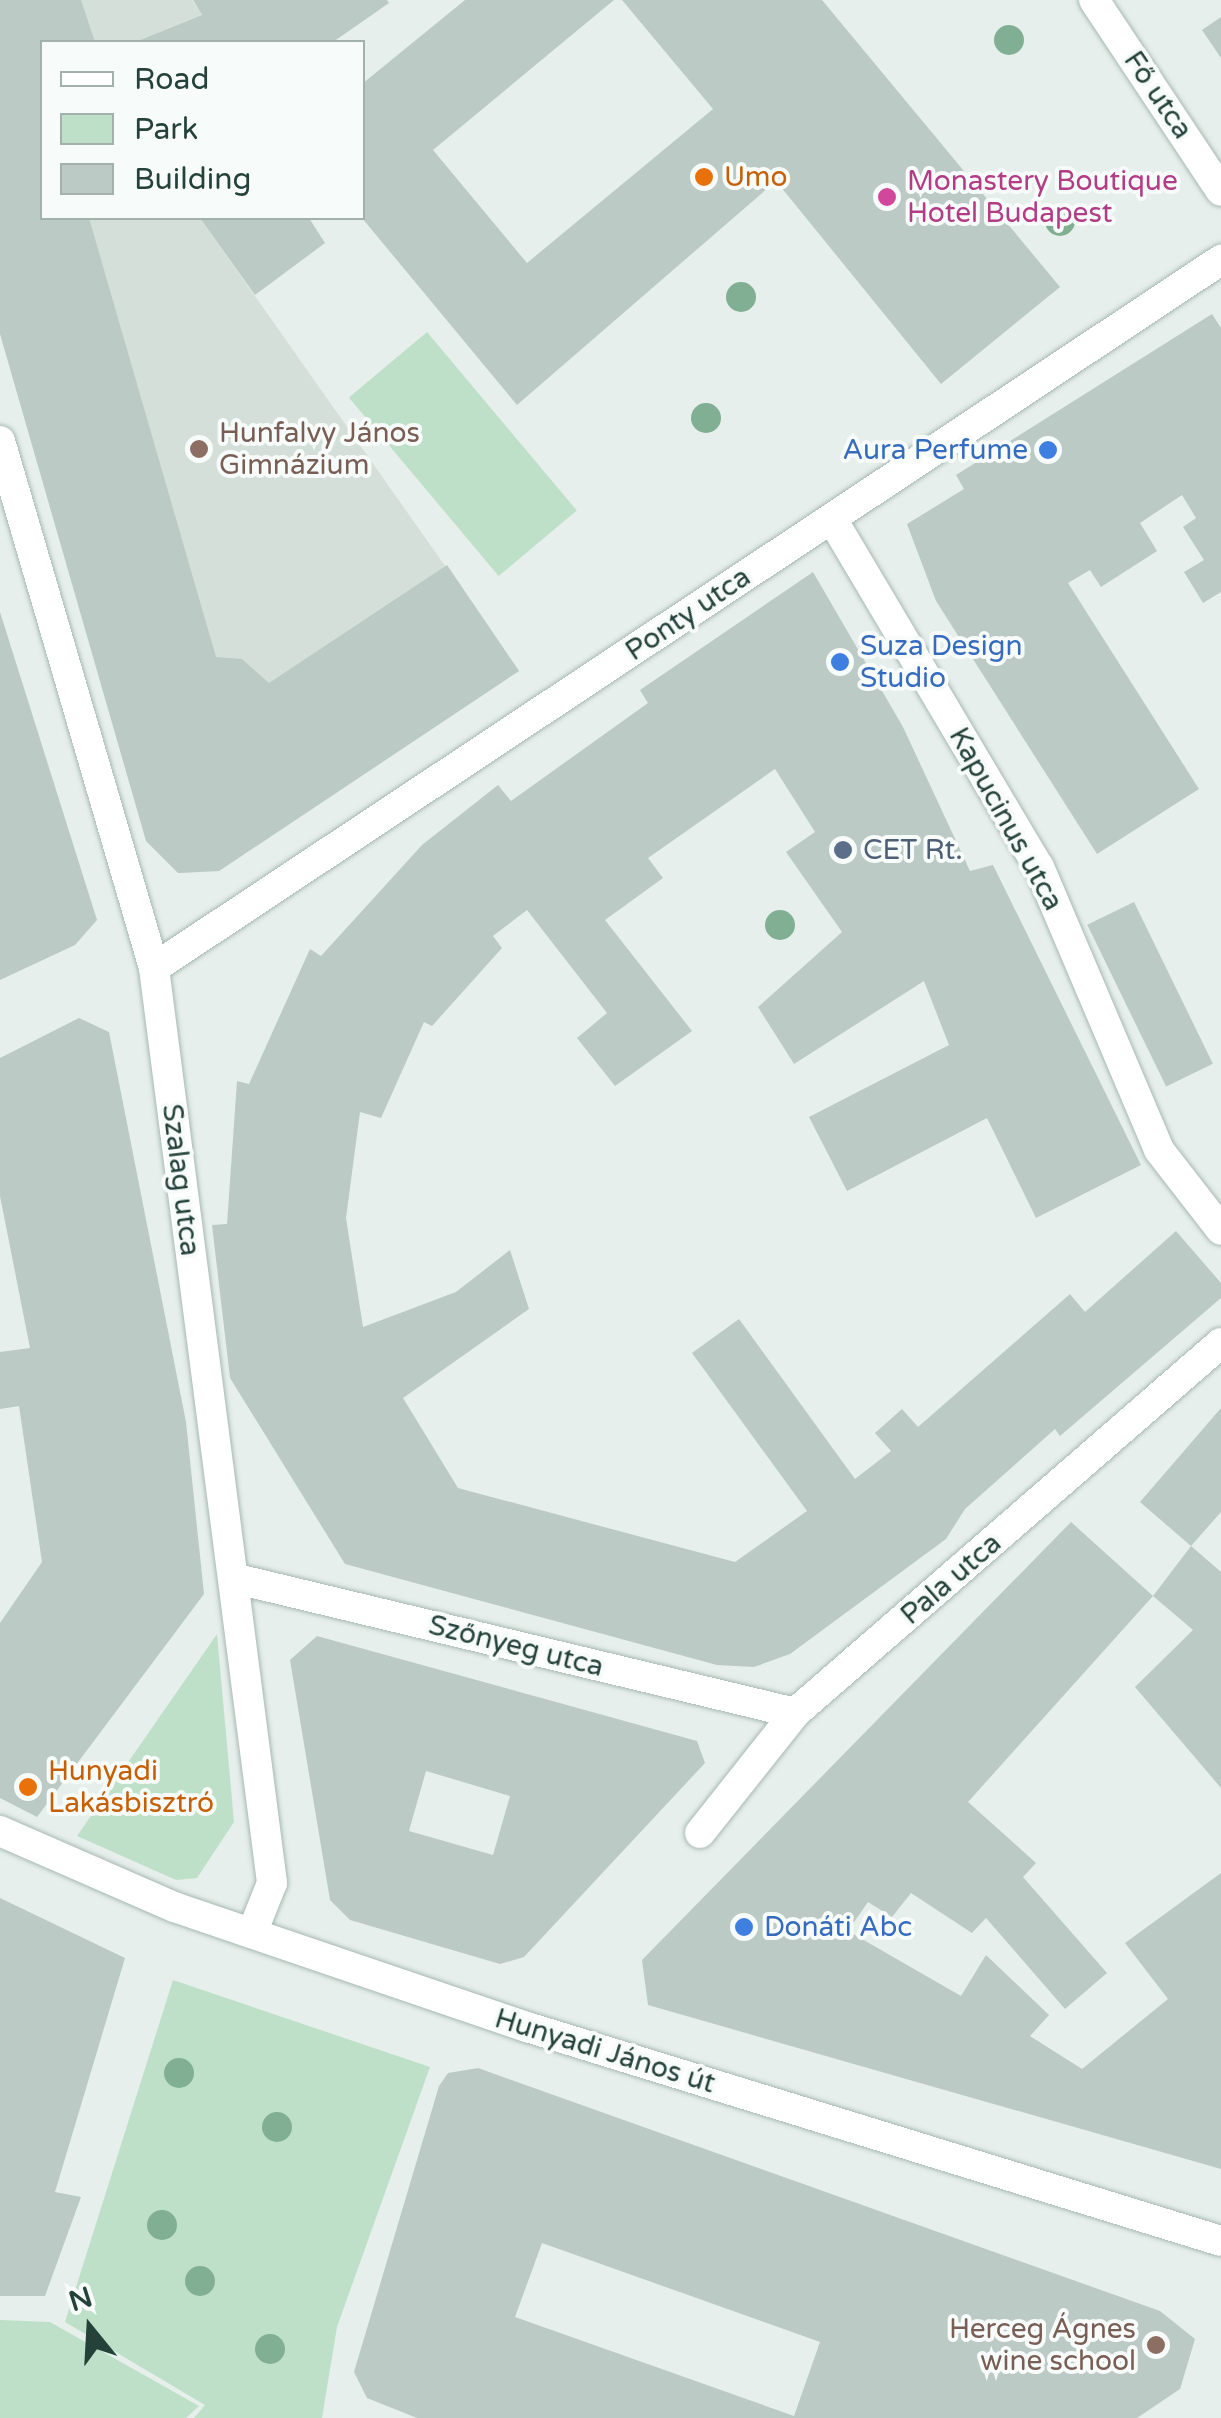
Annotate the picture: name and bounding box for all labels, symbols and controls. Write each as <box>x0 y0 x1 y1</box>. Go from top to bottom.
legend <box>40 40 365 220</box>
street label: Fő utca <box>1117 45 1199 145</box>
text: Road <box>134 61 209 98</box>
text: Park <box>134 111 198 148</box>
place label: Umo <box>724 160 787 194</box>
text: Building <box>134 161 251 198</box>
place label: Monastery Boutique Hotel Budapest <box>907 164 1178 230</box>
marker: Umo <box>693 166 715 188</box>
marker: Monastery Boutique Hotel Budapest <box>876 186 898 208</box>
place label: Hunfalvy János Gimnázium <box>219 416 420 482</box>
place label: Aura Perfume <box>842 433 1028 467</box>
marker: Hunfalvy János Gimnázium <box>188 438 210 460</box>
marker: Aura Perfume <box>1037 439 1059 461</box>
street label: Ponty utca <box>619 560 757 668</box>
place label: Suza Design Studio <box>860 629 1022 695</box>
marker: Suza Design Studio <box>829 651 851 673</box>
street label: Kapucinus utca <box>942 722 1070 916</box>
place label: CET Rt. <box>863 833 963 867</box>
marker: CET Rt. <box>832 839 854 861</box>
street label: Szalag utca <box>155 1102 207 1258</box>
street label: Pala utca <box>894 1526 1008 1632</box>
street label: Szőnyeg utca <box>425 1608 607 1684</box>
place label: Hunyadi Lakásbisztró <box>48 1754 214 1820</box>
marker: Hunyadi Lakásbisztró <box>17 1776 39 1798</box>
place label: Donáti Abc <box>764 1910 912 1944</box>
marker: Donáti Abc <box>733 1916 755 1938</box>
street label: Hunyadi János út <box>491 2002 719 2100</box>
north arrow <box>40 2278 140 2378</box>
text: N <box>65 2280 97 2319</box>
place label: Herceg Ágnes wine school <box>949 2312 1136 2378</box>
marker: Herceg Ágnes wine school <box>1145 2334 1167 2356</box>

